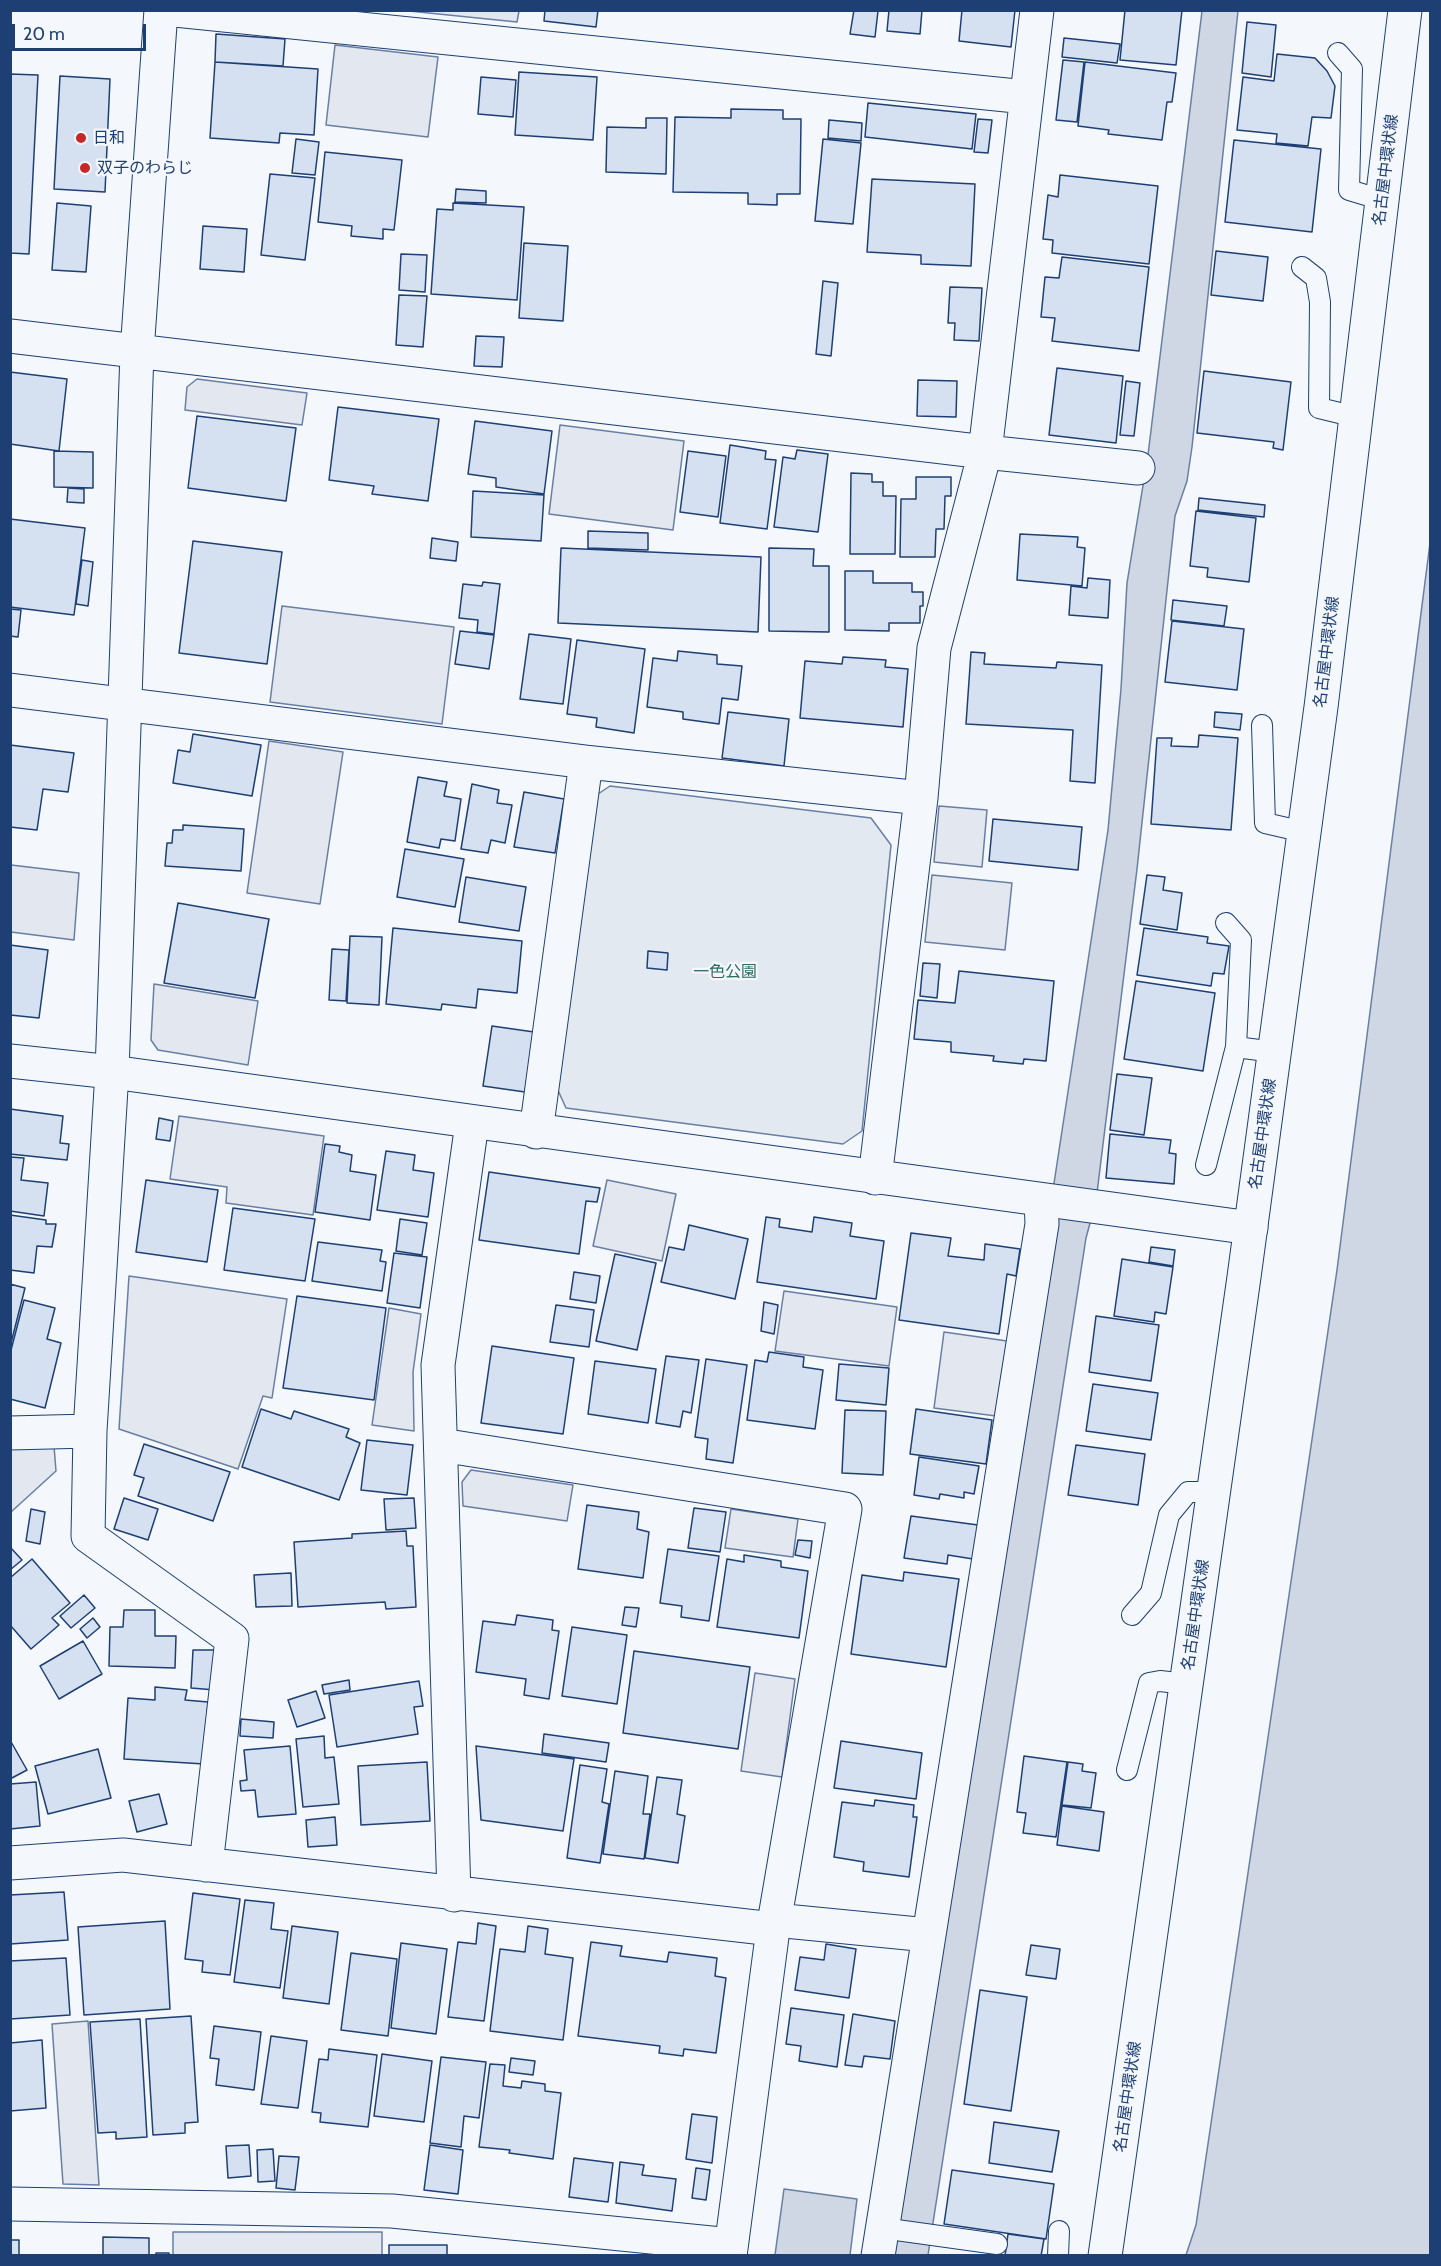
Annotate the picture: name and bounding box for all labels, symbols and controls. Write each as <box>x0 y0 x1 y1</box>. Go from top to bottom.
scale bar <box>15 12 148 50</box>
text: 20 m <box>23 23 65 45</box>
street label: 名古屋中環状線 <box>1370 113 1402 227</box>
place label: 日和 <box>93 128 125 148</box>
marker: 日和 <box>74 131 88 145</box>
place label: 双子のわらじ <box>97 158 193 178</box>
marker: 双子のわらじ <box>78 161 92 175</box>
street label: 名古屋中環状線 <box>1311 595 1343 709</box>
park label: 一色公園 <box>693 962 757 982</box>
street label: 名古屋中環状線 <box>1246 1077 1280 1191</box>
street label: 名古屋中環状線 <box>1179 1558 1213 1672</box>
street label: 名古屋中環状線 <box>1111 2040 1145 2154</box>

